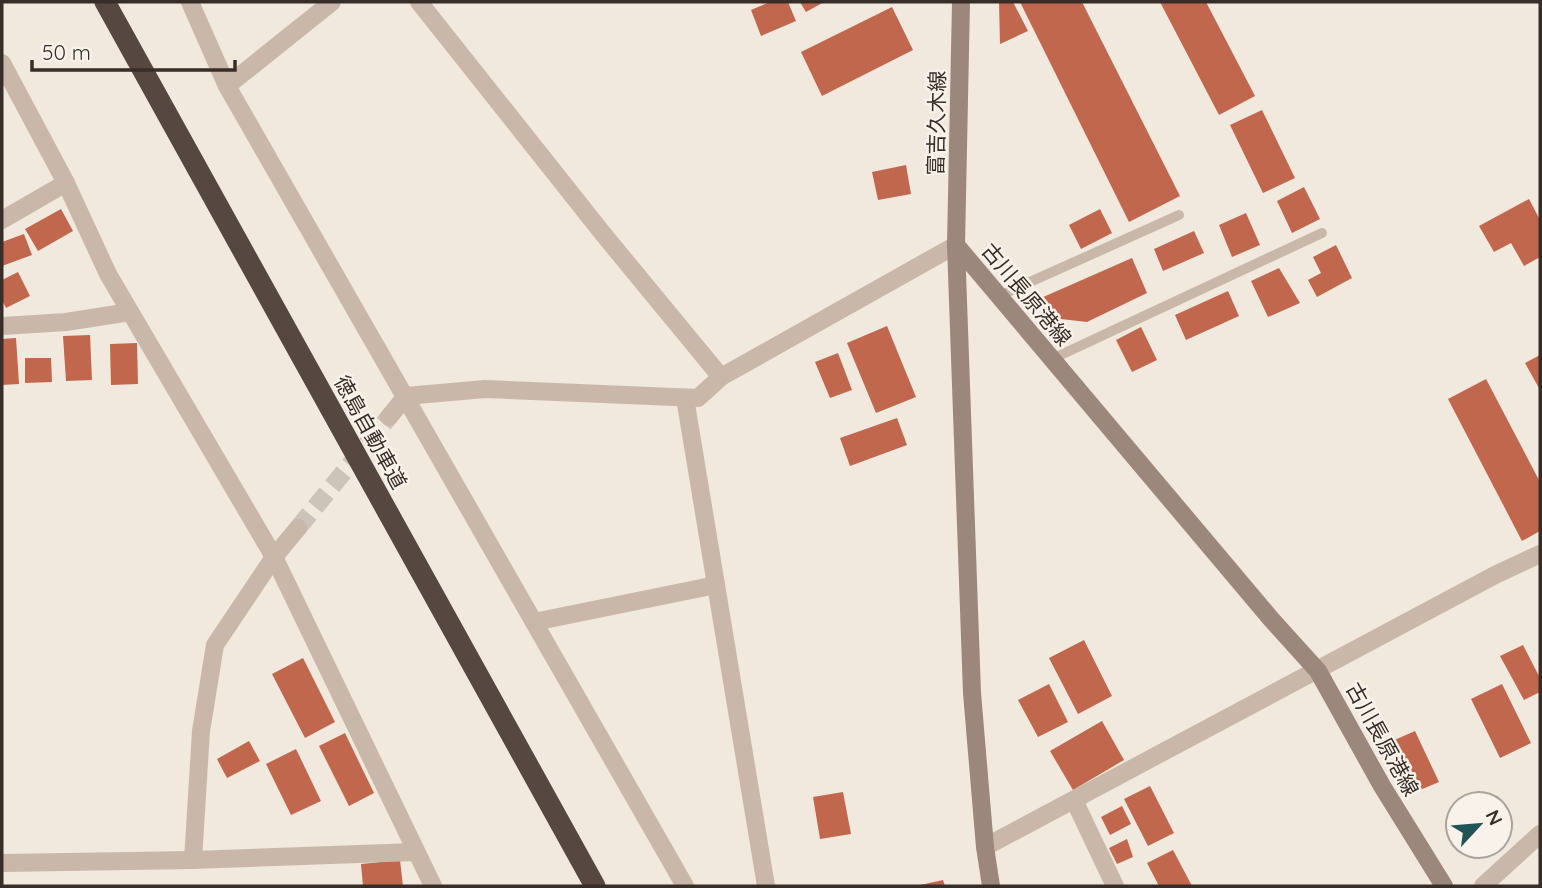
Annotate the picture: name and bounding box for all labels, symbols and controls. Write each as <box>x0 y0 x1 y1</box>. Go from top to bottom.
scale bar <box>32 28 234 72</box>
text: 50 m <box>42 39 91 65</box>
street label: 富吉久木線 <box>922 70 950 176</box>
street label: 古川長原港線 <box>977 237 1077 351</box>
street label: 徳島自動車道 <box>329 371 413 493</box>
street label: 古川長原港線 <box>1341 678 1425 800</box>
north arrow <box>1444 790 1514 860</box>
text: N <box>1480 806 1508 829</box>

